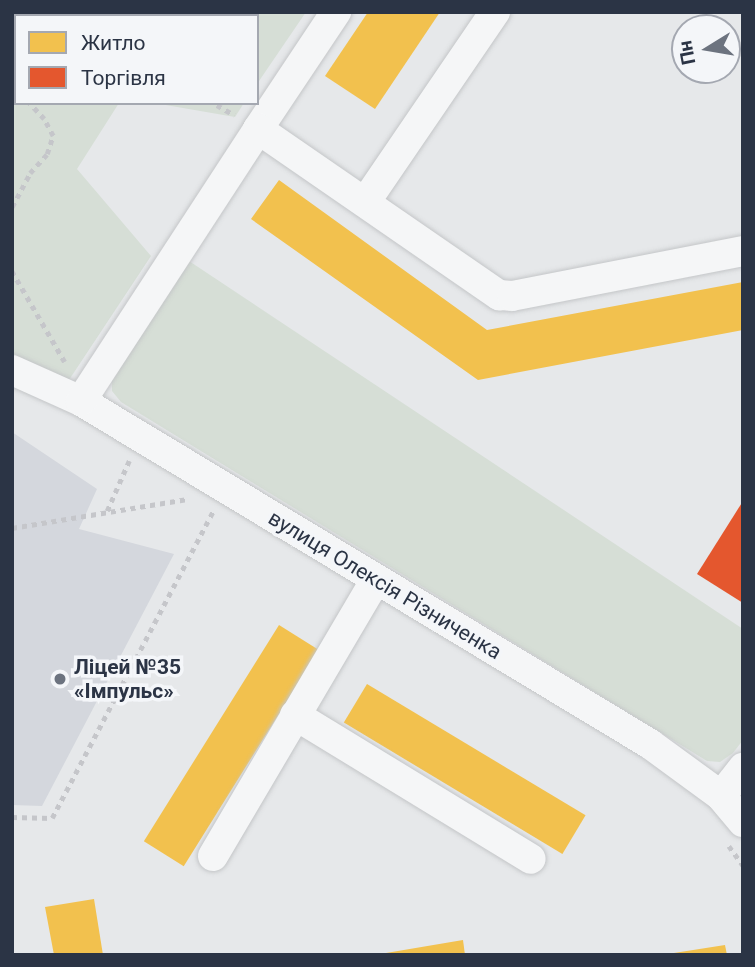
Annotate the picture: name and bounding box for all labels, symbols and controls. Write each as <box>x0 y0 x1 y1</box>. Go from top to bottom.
legend <box>14 14 259 105</box>
north arrow <box>671 14 741 84</box>
text: Житло <box>81 31 146 55</box>
text: Пн <box>673 39 700 67</box>
text: Торгівля <box>81 66 166 90</box>
street label: вулиця Олексія Різниченка <box>264 505 506 665</box>
place label: Ліцей №35 «Імпульс» <box>74 654 181 704</box>
marker: Ліцей №35 «Імпульс» <box>52 671 68 687</box>

